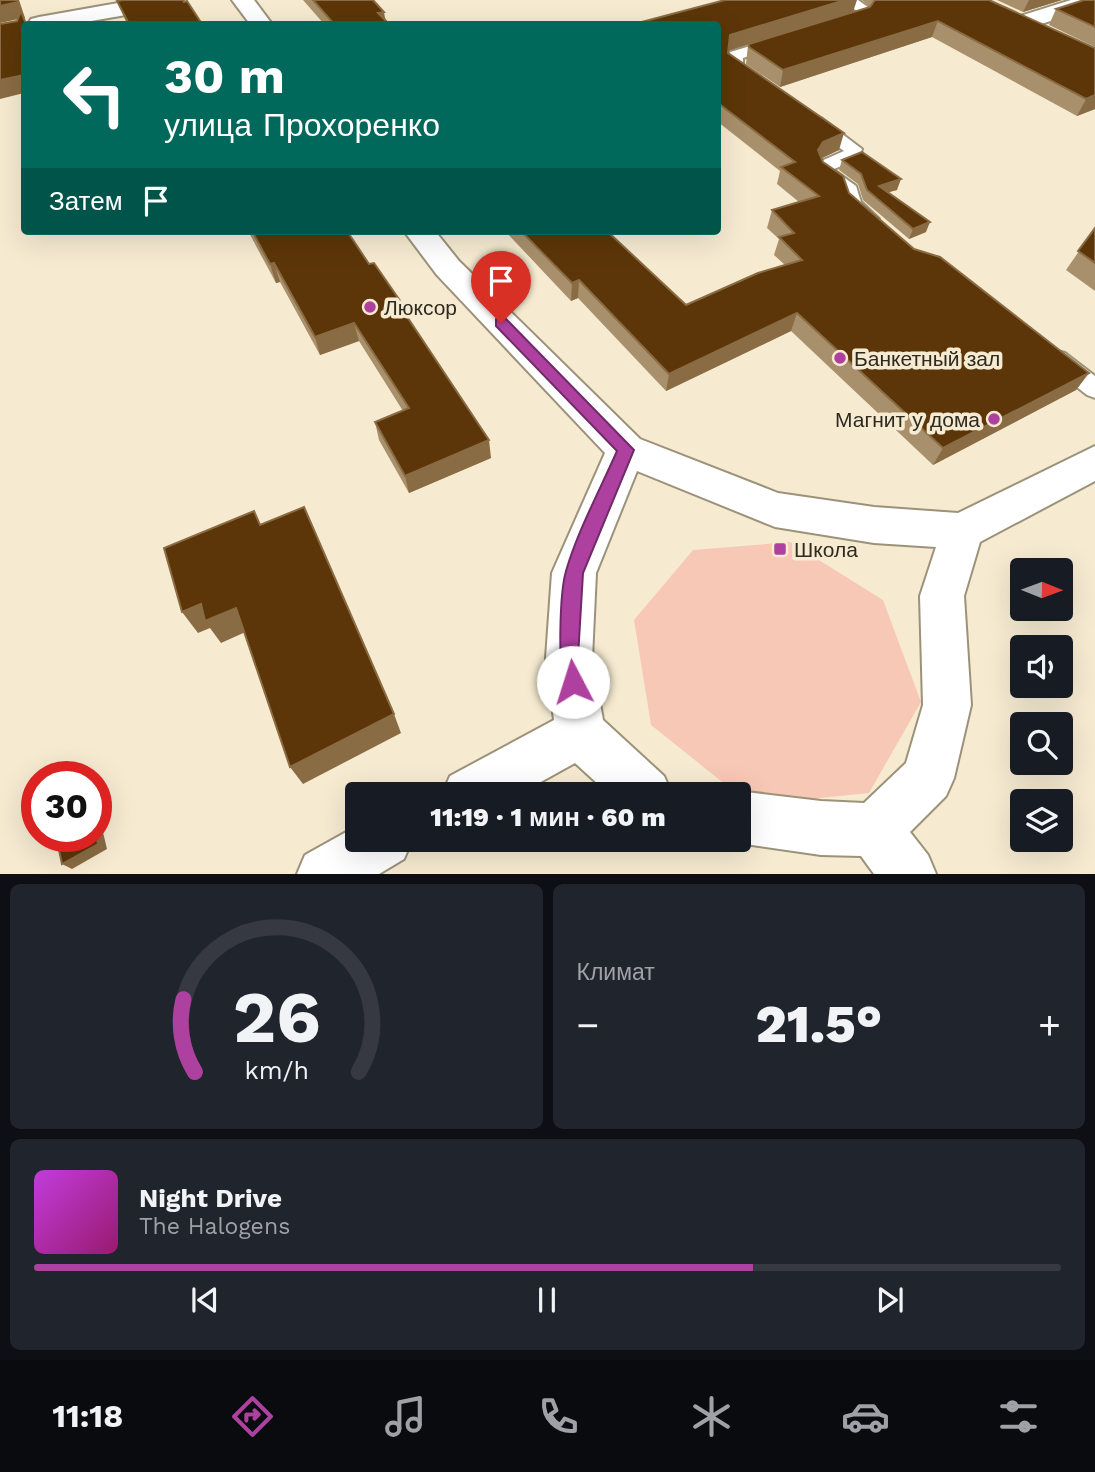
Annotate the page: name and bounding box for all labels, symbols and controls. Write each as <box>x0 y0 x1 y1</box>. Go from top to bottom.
text: 30 m <box>164 47 285 105</box>
icon: left <box>49 49 140 140</box>
text: улица Прохоренко <box>164 106 440 144</box>
icon: arrive <box>137 182 175 220</box>
text: Затем <box>49 186 123 216</box>
pin <box>471 251 531 323</box>
icon: arrive <box>482 262 520 300</box>
place label: Люксор <box>384 295 457 320</box>
marker: Люксор <box>362 299 378 315</box>
place label: Банкетный зал <box>854 346 1000 371</box>
marker: Банкетный зал <box>832 350 848 366</box>
place label: Магнит у дома <box>835 407 980 432</box>
marker: Магнит у дома <box>986 411 1002 427</box>
place label: Школа <box>794 537 858 562</box>
marker: Школа <box>772 541 788 557</box>
north arrow <box>1010 558 1073 621</box>
map controls <box>1010 558 1073 852</box>
button: sound <box>1010 635 1073 698</box>
position arrow <box>536 645 610 719</box>
button: search <box>1010 712 1073 775</box>
speed limit sign: 30 <box>21 761 112 852</box>
button: layers <box>1010 789 1073 852</box>
text: 11:19 · 1 мин · 60 m <box>430 802 666 832</box>
text: Климат <box>577 959 655 986</box>
text: 26 <box>232 975 320 1061</box>
text: 21.5° <box>755 994 882 1055</box>
text: − <box>577 1003 599 1047</box>
text: + <box>1038 1003 1061 1047</box>
text: km/h <box>244 1056 308 1085</box>
text: Night Drive <box>139 1183 282 1213</box>
text: The Halogens <box>139 1213 290 1240</box>
icon: previous <box>186 1281 224 1319</box>
icon: pause <box>528 1281 566 1319</box>
icon: next <box>871 1281 909 1319</box>
icon: directions <box>228 1392 277 1441</box>
icon: music <box>381 1392 430 1441</box>
icon: phone <box>534 1392 583 1441</box>
icon: climate <box>687 1392 736 1441</box>
icon: car <box>841 1392 890 1441</box>
icon: filters <box>994 1392 1043 1441</box>
text: 11:18 <box>52 1397 123 1435</box>

